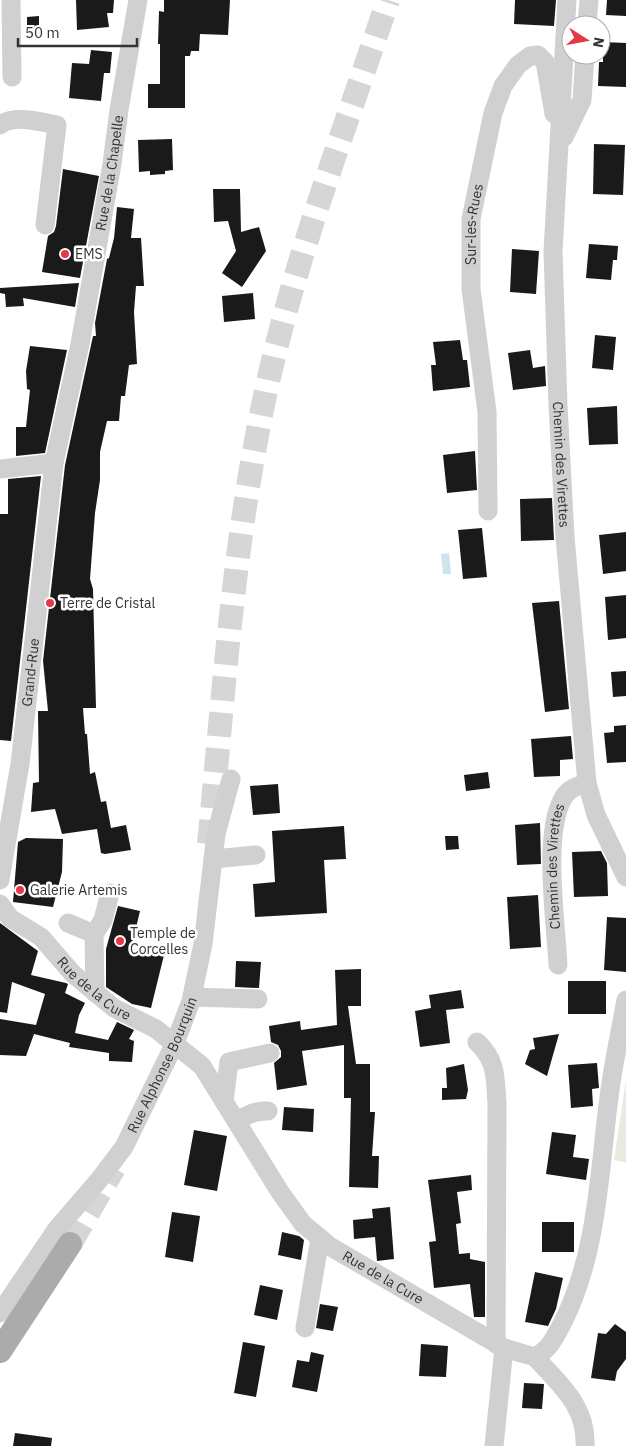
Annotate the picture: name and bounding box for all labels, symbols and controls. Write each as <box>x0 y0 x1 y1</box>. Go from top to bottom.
scale bar <box>18 15 136 47</box>
north arrow <box>561 15 611 65</box>
text: 50 m <box>25 23 60 42</box>
text: N <box>589 36 609 49</box>
street label: Rue de la Chapelle <box>91 114 127 232</box>
street label: Sur-les-Rues <box>462 182 487 265</box>
place label: EMS <box>75 245 103 263</box>
marker: EMS <box>59 248 71 260</box>
street label: Chemin des Virettes <box>549 401 573 528</box>
place label: Terre de Cristal <box>60 594 156 612</box>
marker: Terre de Cristal <box>44 597 56 609</box>
street label: Grand-Rue <box>18 637 43 707</box>
street label: Chemin des Virettes <box>543 801 569 930</box>
place label: Galerie Artemis <box>30 881 128 899</box>
marker: Galerie Artemis <box>14 884 26 896</box>
place label: Temple de Corcelles <box>130 924 196 958</box>
marker: Temple de Corcelles <box>114 935 126 947</box>
street label: Rue de la Cure <box>53 953 134 1024</box>
street label: Rue Alphonse Bourquin <box>123 994 201 1136</box>
street label: Rue de la Cure <box>339 1247 427 1308</box>

